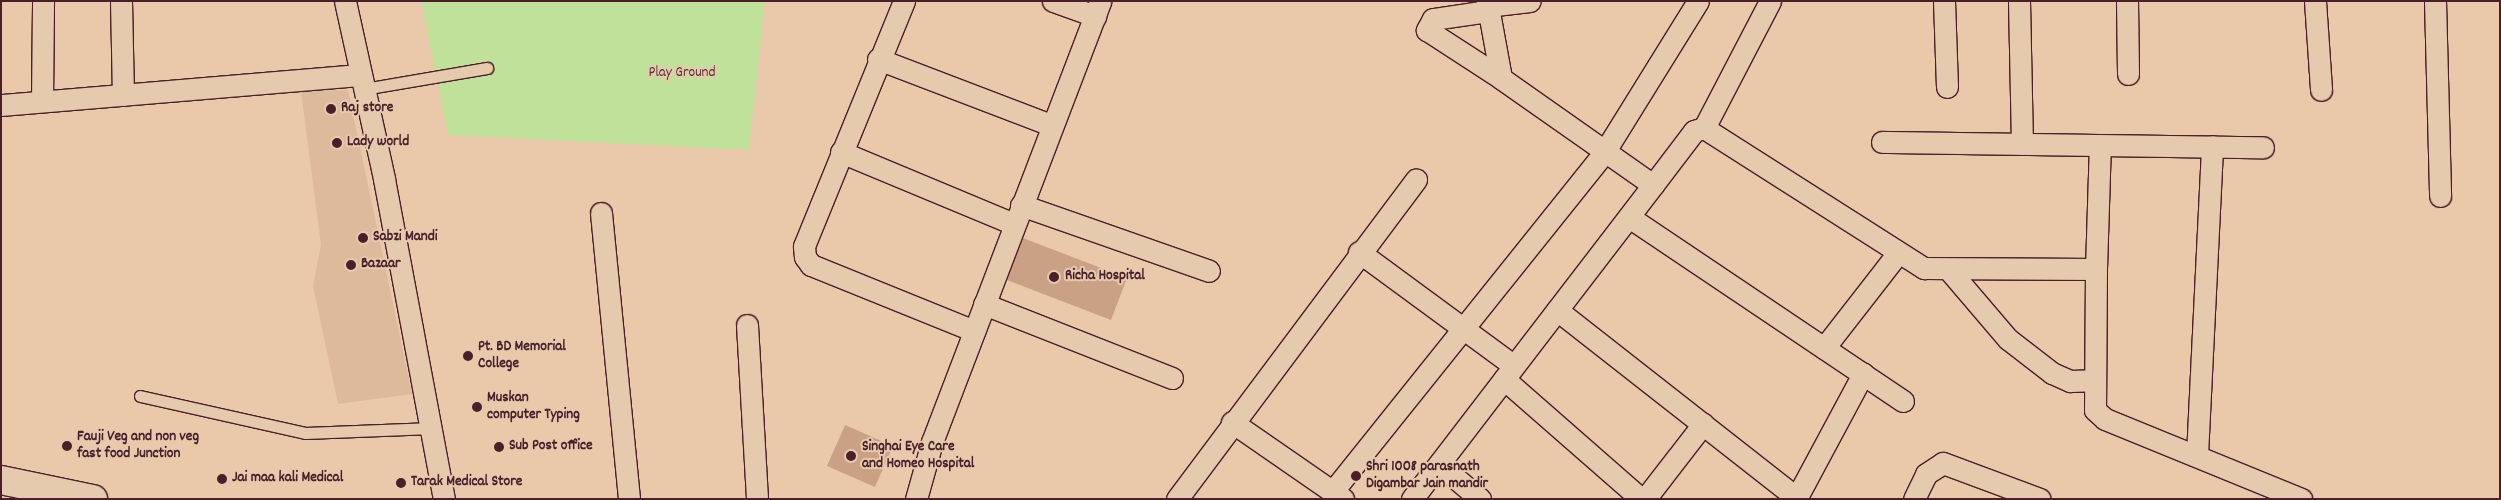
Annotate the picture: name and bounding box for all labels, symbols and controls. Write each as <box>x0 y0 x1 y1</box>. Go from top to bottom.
park label: Play Ground <box>648 65 716 83</box>
place label: Raj store <box>341 100 393 118</box>
marker: Raj store <box>325 103 337 115</box>
place label: Lady world <box>347 134 409 152</box>
marker: Lady world <box>331 137 343 149</box>
place label: Sabzi Mandi <box>373 229 438 247</box>
marker: Sabzi Mandi <box>357 232 369 244</box>
place label: Bazaar <box>361 256 400 274</box>
marker: Bazaar <box>345 259 357 271</box>
place label: Richa Hospital <box>1065 268 1145 286</box>
marker: Richa Hospital <box>1047 270 1061 284</box>
place label: Pt. BD Memorial College <box>478 338 566 373</box>
marker: Pt. BD Memorial College <box>462 350 474 362</box>
place label: Muskan computer Typing <box>487 389 580 424</box>
marker: Muskan computer Typing <box>471 401 483 413</box>
place label: Fauji Veg and non veg fast food Junction <box>77 428 199 463</box>
place label: Sub Post office <box>509 438 593 456</box>
place label: Singhai Eye Care and Homeo Hospital <box>862 438 974 473</box>
marker: Fauji Veg and non veg fast food Junction <box>61 440 73 452</box>
marker: Sub Post office <box>493 441 505 453</box>
marker: Singhai Eye Care and Homeo Hospital <box>844 449 858 463</box>
place label: Shri 1008 parasnath Digambar Jain mandir <box>1366 458 1488 493</box>
place label: Jai maa kali Medical <box>232 470 343 488</box>
marker: Shri 1008 parasnath Digambar Jain mandir <box>1350 470 1362 482</box>
marker: Jai maa kali Medical <box>216 473 228 485</box>
place label: Tarak Medical Store <box>411 474 522 492</box>
marker: Tarak Medical Store <box>395 477 407 489</box>

